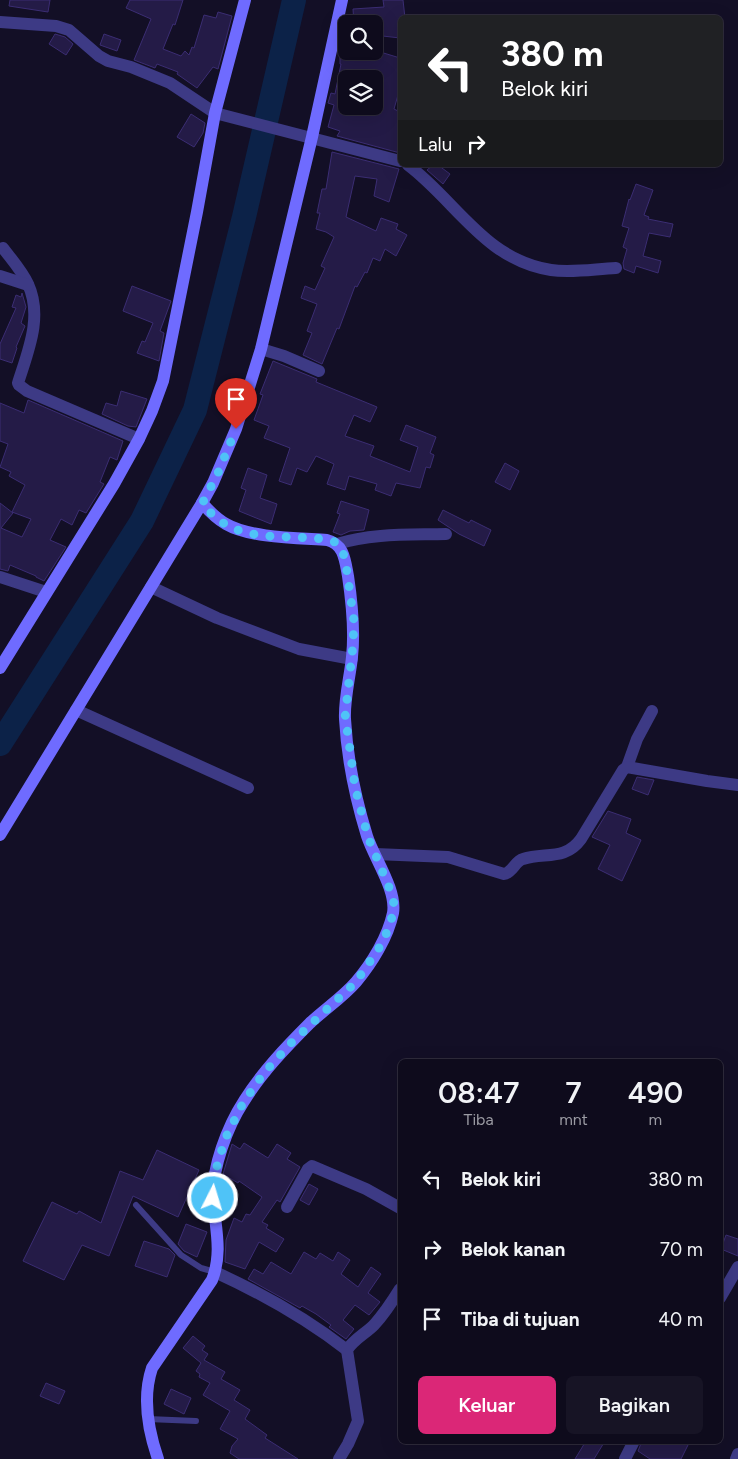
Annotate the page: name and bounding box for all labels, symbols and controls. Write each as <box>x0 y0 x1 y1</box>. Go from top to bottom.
map controls <box>338 15 383 115</box>
button: search <box>338 15 383 60</box>
text: 380 m <box>501 33 603 75</box>
icon: left <box>418 35 483 100</box>
button: layers <box>338 70 383 115</box>
text: Belok kiri <box>501 75 588 102</box>
icon: right <box>462 130 490 158</box>
text: Lalu <box>418 133 452 156</box>
pin <box>215 378 257 429</box>
icon: arrive <box>222 385 250 413</box>
text: 08:47 <box>438 1074 519 1111</box>
text: 7 <box>565 1074 582 1111</box>
text: 490 <box>628 1074 683 1111</box>
text: Tiba <box>464 1110 494 1129</box>
text: mnt <box>559 1110 588 1129</box>
text: m <box>649 1110 662 1129</box>
icon: left <box>418 1165 446 1193</box>
text: Belok kiri <box>461 1168 541 1191</box>
text: 380 m <box>648 1168 703 1191</box>
position arrow <box>186 1171 238 1223</box>
icon: right <box>418 1235 446 1263</box>
text: Belok kanan <box>461 1238 565 1261</box>
text: 70 m <box>660 1238 703 1261</box>
icon: arrive <box>418 1305 446 1333</box>
text: Tiba di tujuan <box>461 1308 580 1331</box>
text: 40 m <box>658 1308 703 1331</box>
button: Keluar <box>418 1376 556 1434</box>
button: Bagikan <box>566 1376 703 1434</box>

